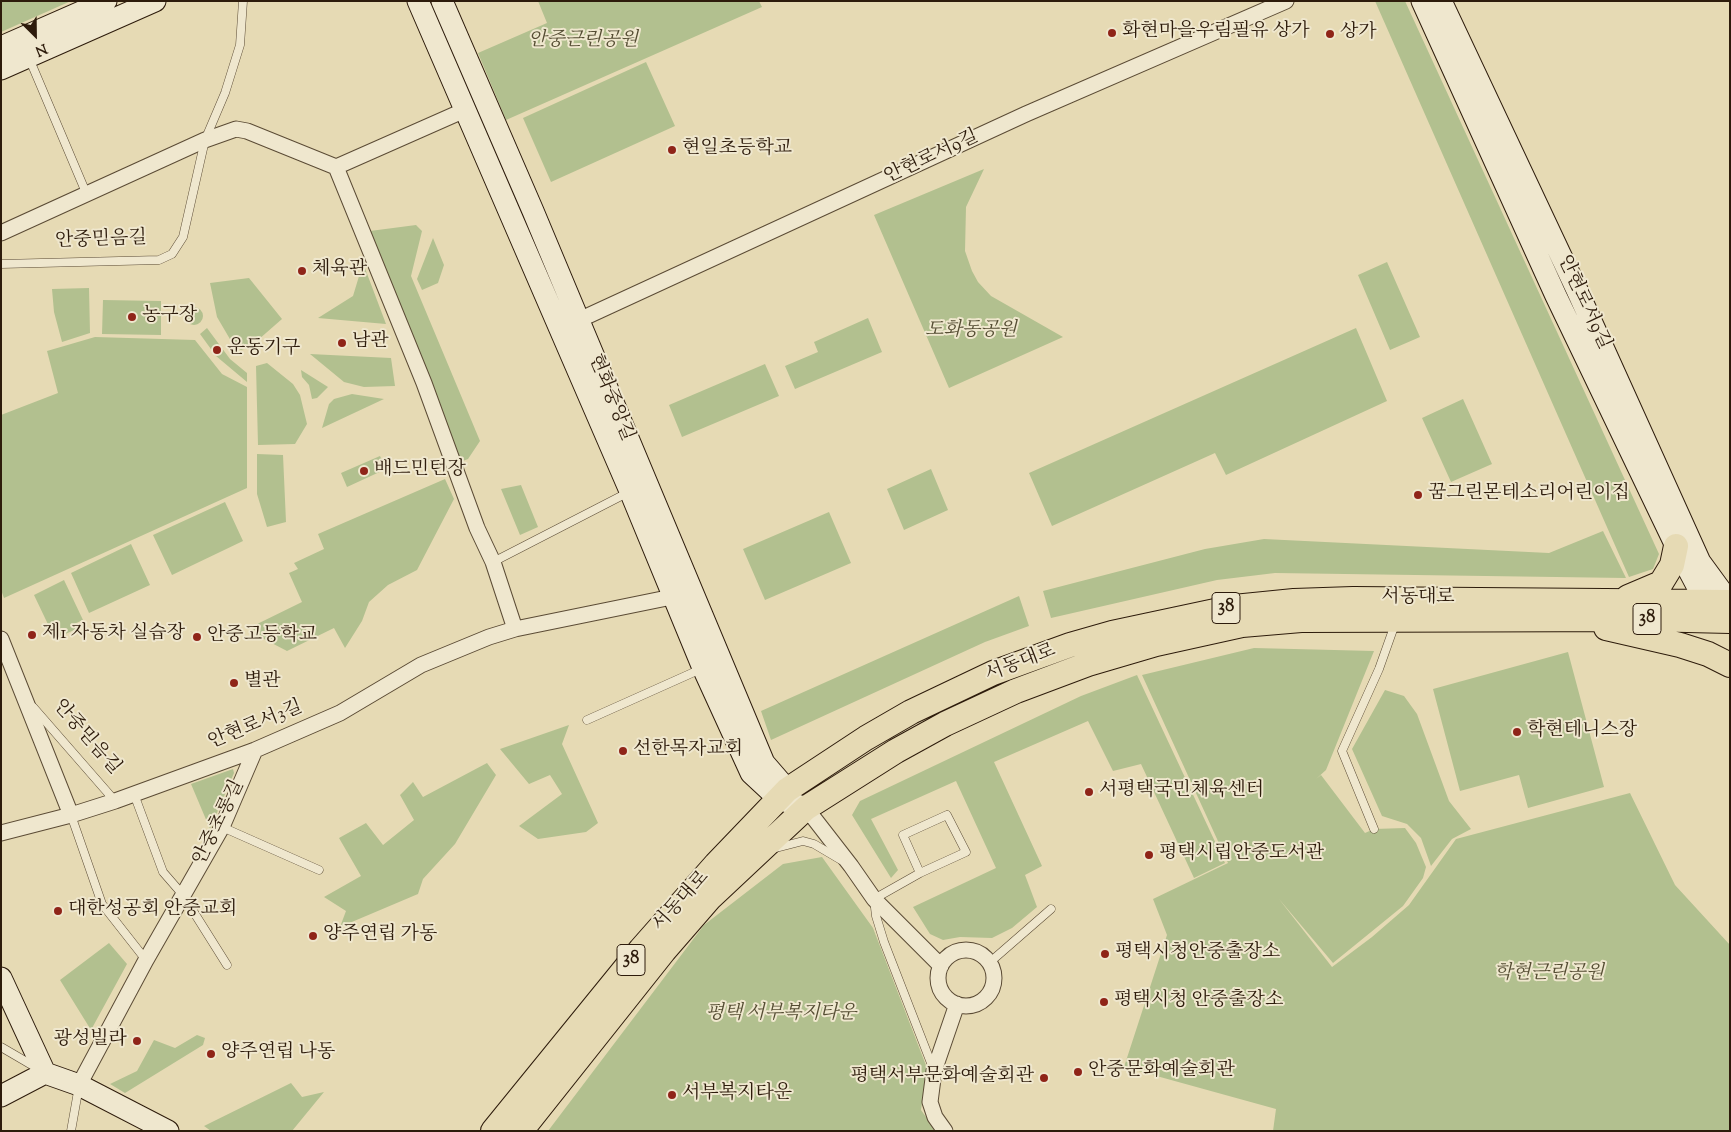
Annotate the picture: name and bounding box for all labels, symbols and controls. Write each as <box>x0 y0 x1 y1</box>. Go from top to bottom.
north arrow <box>10 10 60 60</box>
place label: 화현마을우림필유 상가 <box>1122 22 1310 44</box>
place label: 상가 <box>1340 23 1377 45</box>
marker: 화현마을우림필유 상가 <box>1106 27 1118 39</box>
marker: 상가 <box>1324 28 1336 40</box>
park label: 안중근린공원 <box>528 31 638 53</box>
text: N <box>32 37 50 60</box>
street label: 안현로서9길 <box>881 126 983 190</box>
place label: 현일초등학교 <box>682 139 792 161</box>
marker: 현일초등학교 <box>666 144 678 156</box>
street label: 안중믿음길 <box>55 228 147 254</box>
street label: 안현로서9길 <box>1551 252 1615 354</box>
place label: 체육관 <box>312 260 367 282</box>
marker: 체육관 <box>296 265 308 277</box>
place label: 농구장 <box>142 306 197 328</box>
marker: 농구장 <box>126 311 138 323</box>
park label: 도화동공원 <box>925 321 1017 343</box>
place label: 남관 <box>352 332 389 354</box>
marker: 남관 <box>336 337 348 349</box>
place label: 운동기구 <box>227 339 300 361</box>
marker: 운동기구 <box>211 344 223 356</box>
street label: 현화중앙길 <box>582 351 638 445</box>
place label: 배드민턴장 <box>374 460 466 482</box>
marker: 배드민턴장 <box>358 465 370 477</box>
place label: 꿈그린몬테소리어린이집 <box>1428 484 1630 506</box>
marker: 꿈그린몬테소리어린이집 <box>1412 489 1424 501</box>
street label: 서동대로 <box>1381 588 1455 610</box>
road number: 38 <box>1212 592 1240 624</box>
road number: 38 <box>1633 604 1661 634</box>
place label: 제1 자동차 실습장 <box>42 624 185 646</box>
place label: 안중고등학교 <box>207 626 317 648</box>
marker: 제1 자동차 실습장 <box>26 629 38 641</box>
marker: 안중고등학교 <box>191 631 203 643</box>
street label: 서동대로 <box>983 640 1059 688</box>
place label: 별관 <box>244 672 281 694</box>
marker: 별관 <box>228 677 240 689</box>
street label: 안중믿음길 <box>47 696 125 780</box>
street label: 안현로서3길 <box>206 697 306 755</box>
place label: 학현테니스장 <box>1527 721 1637 743</box>
marker: 학현테니스장 <box>1511 726 1523 738</box>
place label: 선한목자교회 <box>633 740 743 762</box>
marker: 선한목자교회 <box>617 745 629 757</box>
street label: 안중초롱길 <box>190 777 250 869</box>
place label: 서평택국민체육센터 <box>1099 781 1264 803</box>
marker: 서평택국민체육센터 <box>1083 786 1095 798</box>
place label: 평택시립안중도서관 <box>1159 844 1324 866</box>
marker: 평택시립안중도서관 <box>1143 849 1155 861</box>
street label: 서동대로 <box>649 867 715 937</box>
place label: 대한성공회 안중교회 <box>68 900 237 922</box>
marker: 대한성공회 안중교회 <box>52 905 64 917</box>
place label: 양주연립 가동 <box>323 925 437 947</box>
marker: 양주연립 가동 <box>307 930 319 942</box>
place label: 평택시청안중출장소 <box>1115 943 1280 965</box>
road number: 38 <box>617 944 645 976</box>
marker: 평택시청안중출장소 <box>1099 948 1111 960</box>
park label: 학현근린공원 <box>1494 964 1604 986</box>
place label: 평택시청 안중출장소 <box>1114 991 1283 1013</box>
marker: 평택시청 안중출장소 <box>1098 996 1110 1008</box>
park label: 평택 서부복지타운 <box>706 1004 856 1026</box>
place label: 광성빌라 <box>54 1030 127 1052</box>
marker: 광성빌라 <box>131 1035 143 1047</box>
place label: 양주연립 나동 <box>221 1043 335 1065</box>
marker: 양주연립 나동 <box>205 1048 217 1060</box>
place label: 안중문화예술회관 <box>1088 1061 1235 1083</box>
marker: 안중문화예술회관 <box>1072 1066 1084 1078</box>
place label: 평택서부문화예술회관 <box>850 1067 1034 1089</box>
marker: 평택서부문화예술회관 <box>1038 1072 1050 1084</box>
place label: 서부복지타운 <box>682 1084 792 1106</box>
marker: 서부복지타운 <box>666 1089 678 1101</box>

